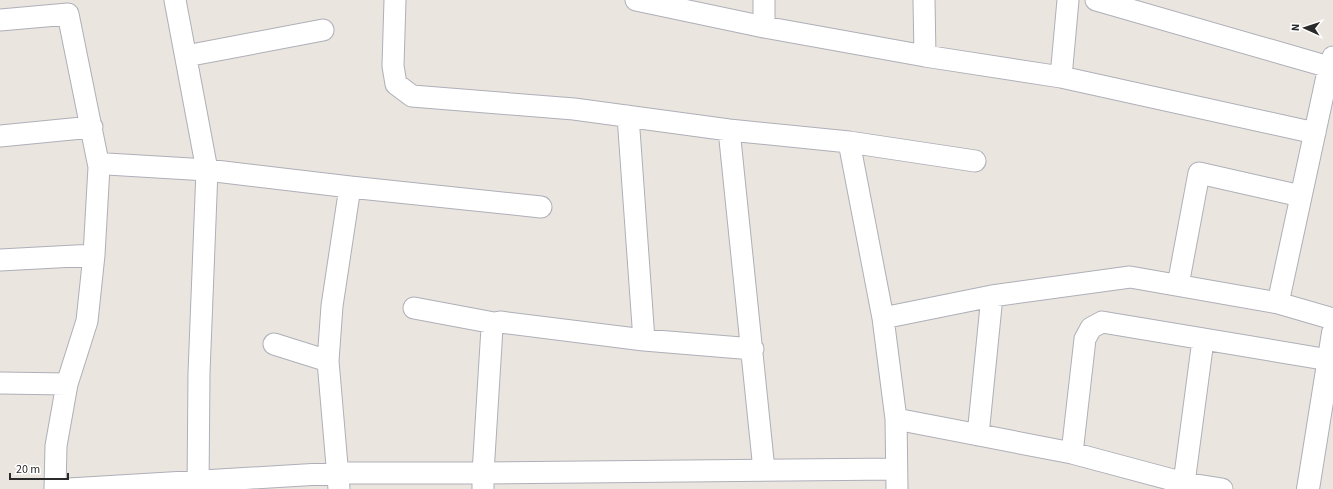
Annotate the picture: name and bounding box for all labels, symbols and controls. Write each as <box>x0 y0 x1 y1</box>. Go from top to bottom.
north arrow <box>1285 8 1325 48</box>
text: N <box>1288 23 1303 32</box>
scale bar <box>10 455 68 481</box>
text: 20 m <box>16 461 40 478</box>

